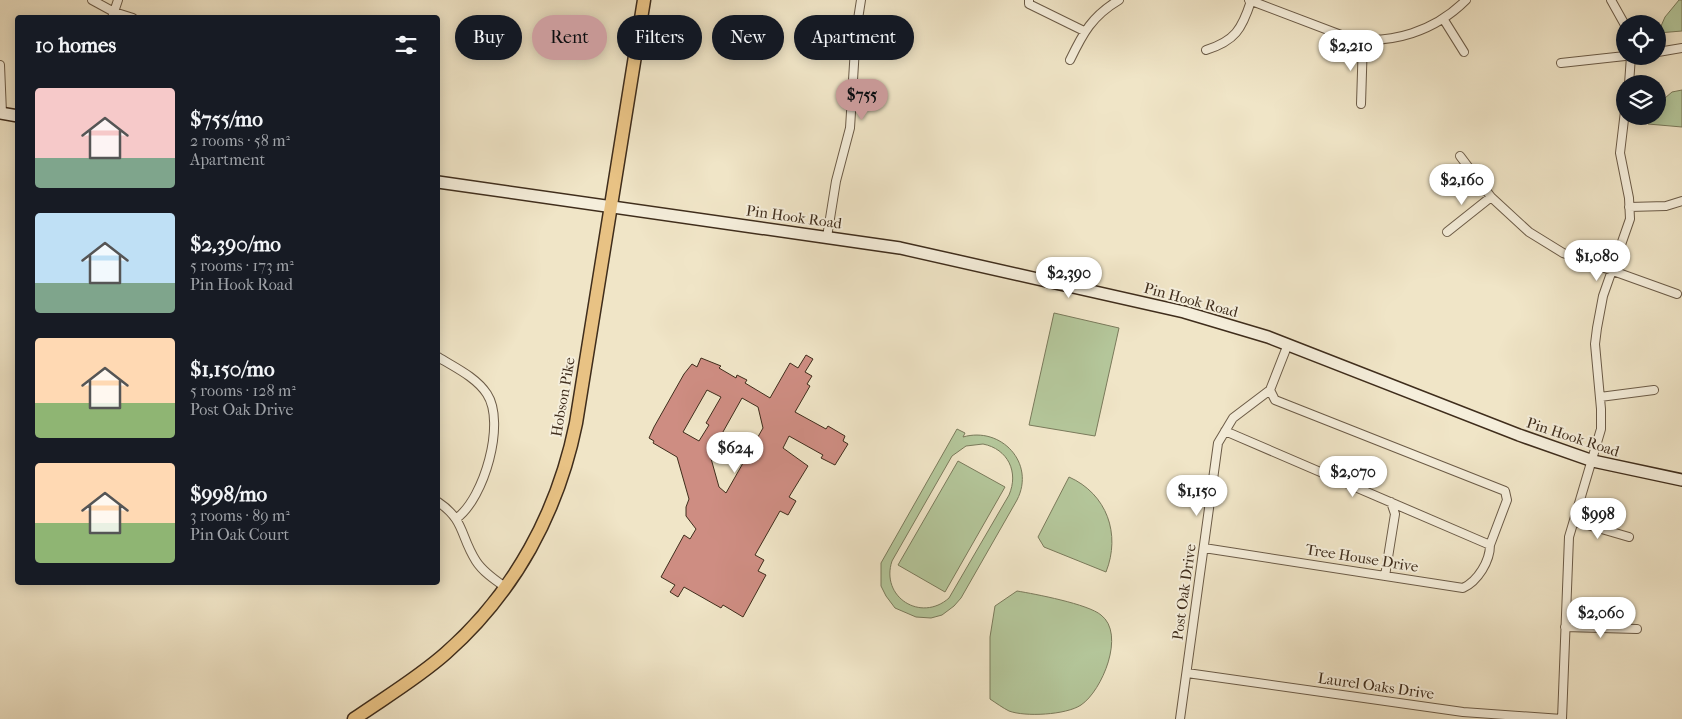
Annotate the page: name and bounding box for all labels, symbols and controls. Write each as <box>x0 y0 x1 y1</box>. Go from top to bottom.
chip: Buy <box>455 15 522 60</box>
chip: Rent <box>532 15 607 60</box>
chip: Filters <box>617 15 702 60</box>
chip: New <box>712 15 784 60</box>
chip: Apartment <box>794 15 914 60</box>
map controls <box>1616 15 1666 125</box>
button: locate <box>1616 15 1666 65</box>
pin: $2,210 <box>1310 30 1392 72</box>
icon: filters <box>392 31 420 59</box>
text: 10 homes <box>35 33 116 57</box>
text: $2,210 <box>1329 36 1373 55</box>
button: layers <box>1616 75 1666 125</box>
pin: $755 <box>832 78 892 121</box>
text: $755 <box>847 85 877 104</box>
text: $755/mo <box>190 107 263 131</box>
icon: home <box>75 108 135 168</box>
text: 2 rooms · 58 m² <box>190 131 290 150</box>
text: Apartment <box>190 150 265 169</box>
pin: $2,160 <box>1421 164 1503 206</box>
text: $2,160 <box>1440 170 1484 189</box>
street label: Pin Hook Road <box>745 201 844 233</box>
text: $2,390/mo <box>190 232 281 256</box>
icon: home <box>75 233 135 293</box>
pin: $1,080 <box>1556 240 1638 282</box>
text: $1,080 <box>1575 246 1619 265</box>
text: 5 rooms · 173 m² <box>190 256 294 275</box>
pin: $2,390 <box>1028 256 1110 299</box>
text: $2,390 <box>1047 263 1091 282</box>
text: Pin Hook Road <box>190 275 293 294</box>
street label: Pin Hook Road <box>1142 279 1241 321</box>
street label: Hobson Pike <box>547 355 579 438</box>
text: $1,150/mo <box>190 357 275 381</box>
icon: home <box>75 358 135 418</box>
text: 5 rooms · 128 m² <box>190 381 296 400</box>
text: Post Oak Drive <box>190 400 293 419</box>
street label: Pin Hook Road <box>1524 414 1622 461</box>
pin: $624 <box>705 432 765 474</box>
text: $624 <box>717 438 753 457</box>
pin: $2,070 <box>1312 456 1394 498</box>
text: $2,070 <box>1330 462 1376 481</box>
pin: $1,150 <box>1156 474 1238 517</box>
text: $1,150 <box>1177 481 1217 500</box>
text: $998/mo <box>190 482 267 506</box>
icon: home <box>75 483 135 543</box>
pin: $998 <box>1568 498 1628 540</box>
text: $998 <box>1581 504 1615 523</box>
text: 3 rooms · 89 m² <box>190 506 290 525</box>
text: Pin Oak Court <box>190 525 289 544</box>
street label: Tree House Drive <box>1304 540 1420 576</box>
street label: Post Oak Drive <box>1168 542 1200 641</box>
pin: $2,060 <box>1560 596 1642 639</box>
text: $2,060 <box>1578 603 1624 622</box>
street label: Laurel Oaks Drive <box>1317 669 1436 703</box>

